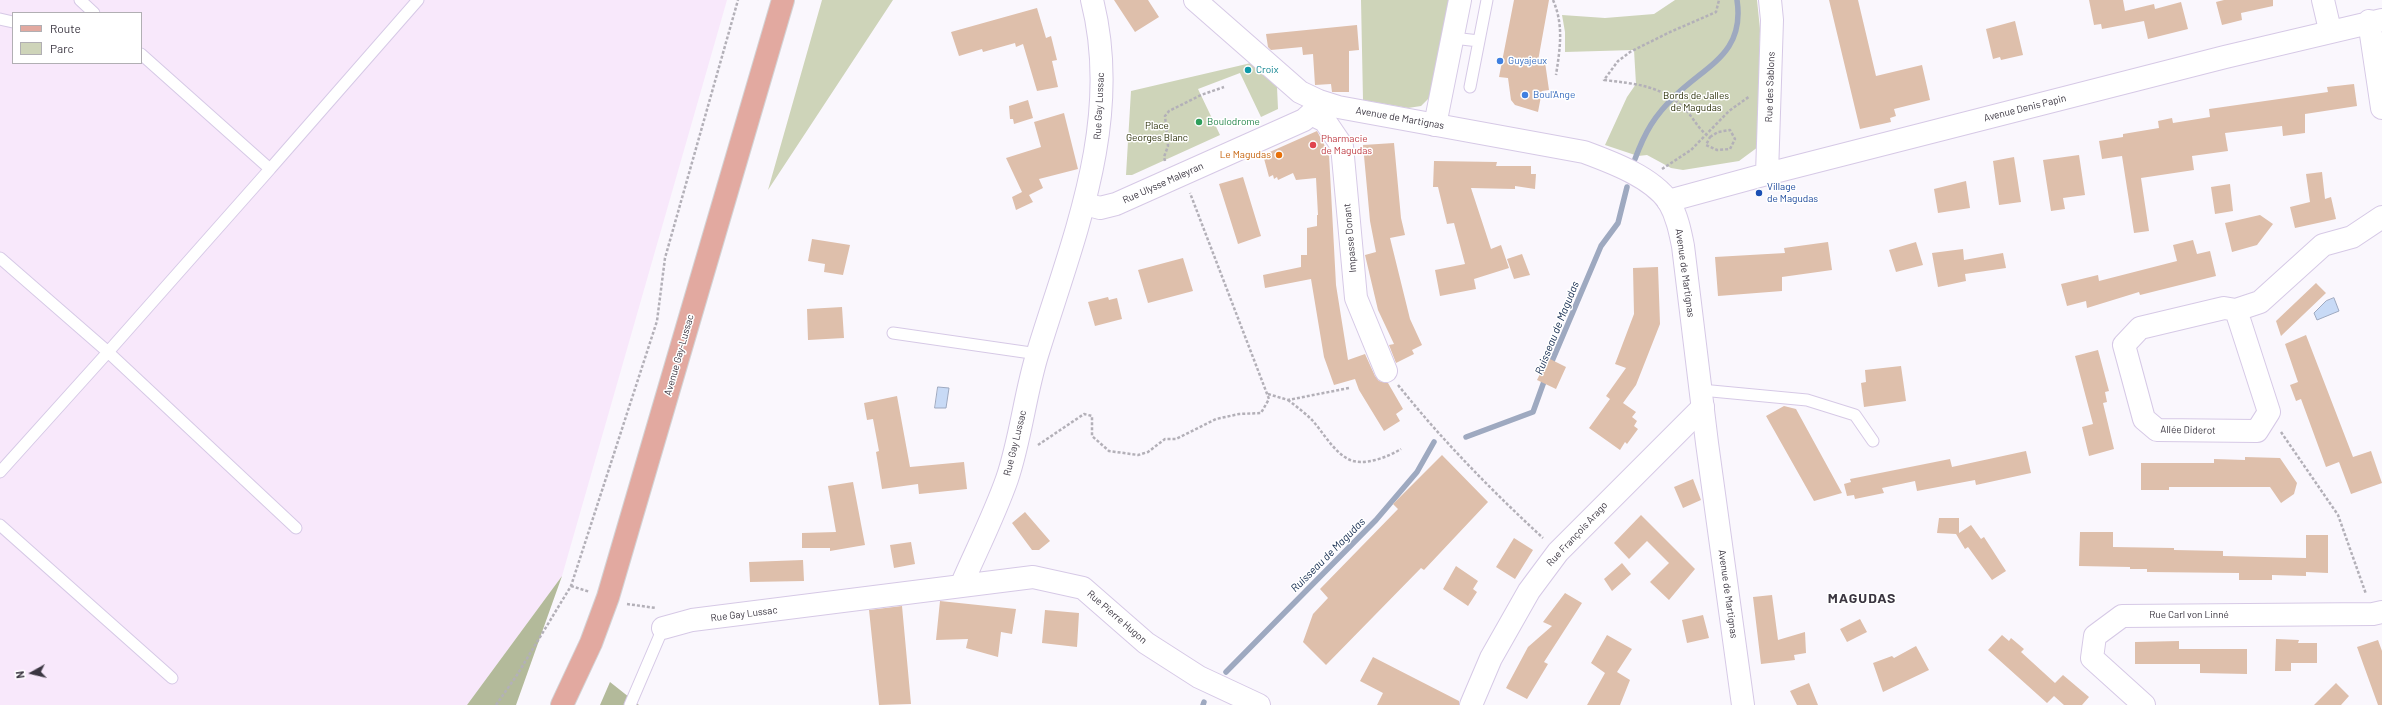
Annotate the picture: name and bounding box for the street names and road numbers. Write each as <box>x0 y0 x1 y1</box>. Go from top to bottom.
street label: Rue des Sablons <box>1763 51 1777 123</box>
street label: Rue Gay Lussac <box>1091 72 1107 140</box>
street label: Avenue Denis Papin <box>1983 92 2067 124</box>
street label: Avenue de Martignas <box>1355 104 1445 132</box>
street label: Rue Ulysse Maleyran <box>1121 160 1205 206</box>
street label: Impasse Donant <box>1341 203 1359 273</box>
street label: Avenue de Martignas <box>1673 228 1697 318</box>
street label: Avenue Gay-Lussac <box>662 313 696 397</box>
street label: Rue Gay Lussac <box>1001 409 1029 477</box>
street label: Allée Diderot <box>2160 424 2216 436</box>
street label: Rue François Arago <box>1544 499 1610 569</box>
street label: Avenue de Martignas <box>1716 549 1740 639</box>
street label: Rue Pierre Hugon <box>1085 588 1149 646</box>
street label: Rue Gay Lussac <box>710 604 778 624</box>
street label: Rue Carl von Linné <box>2149 609 2229 621</box>

